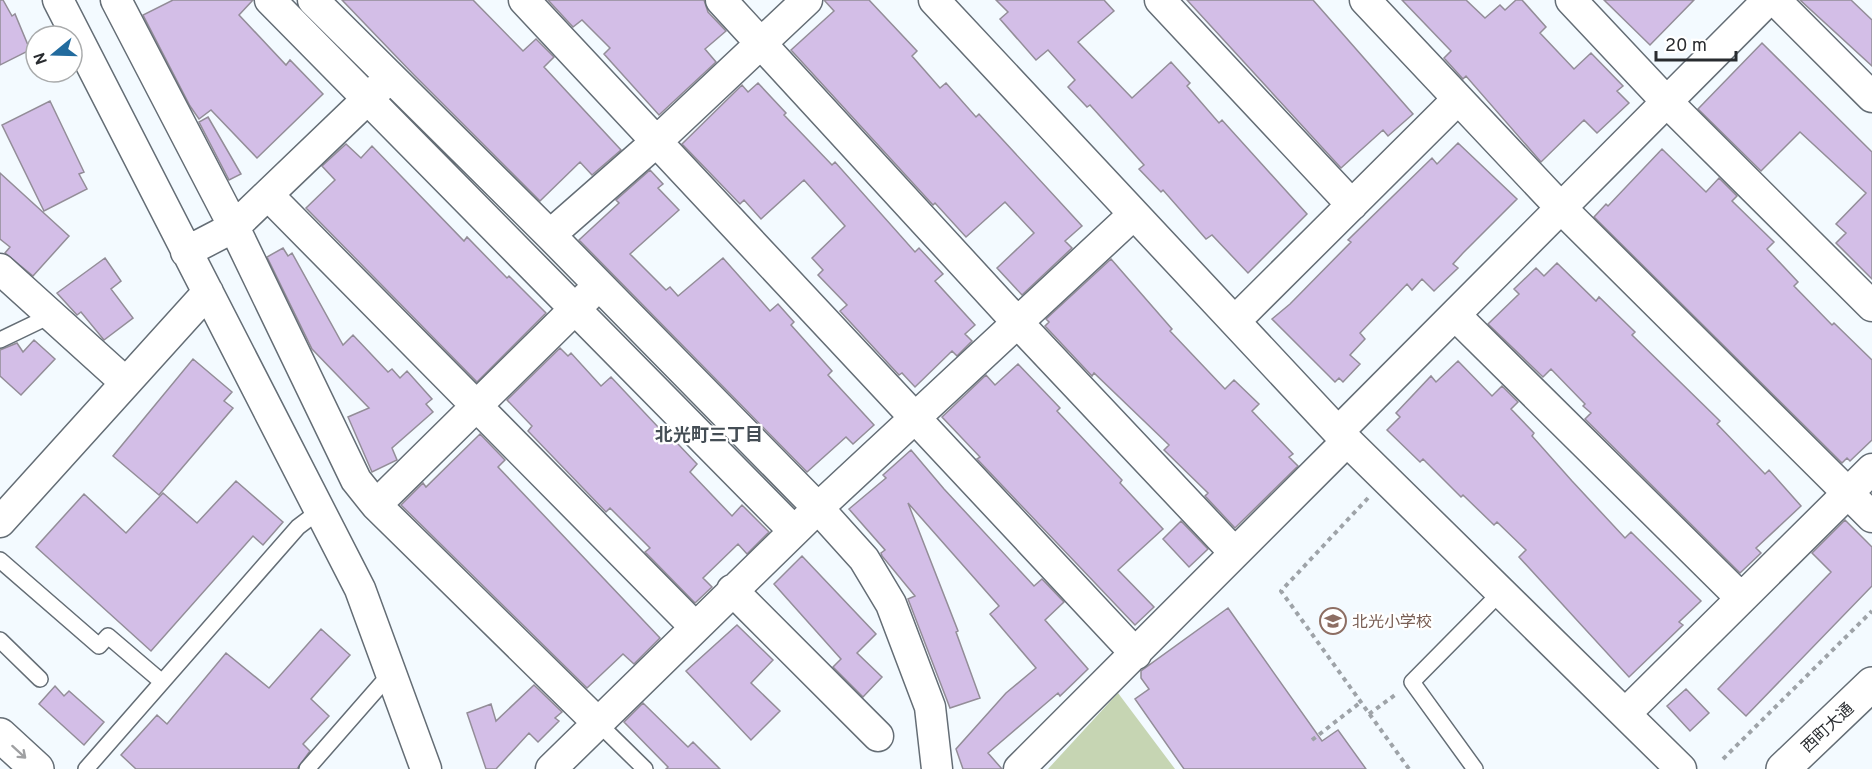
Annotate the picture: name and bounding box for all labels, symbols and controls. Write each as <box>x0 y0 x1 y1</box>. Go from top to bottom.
north arrow <box>24 24 84 84</box>
scale bar <box>1656 24 1736 62</box>
text: 20 m <box>1665 35 1707 58</box>
text: N <box>30 50 53 67</box>
district label: 北光町三丁目 <box>655 425 763 448</box>
school or university icon: 北光小学校 <box>1318 606 1348 636</box>
place label: 北光小学校 <box>1352 613 1432 633</box>
street label: 西町大通 <box>1798 699 1859 758</box>
one-way arrow <box>11 745 26 759</box>

